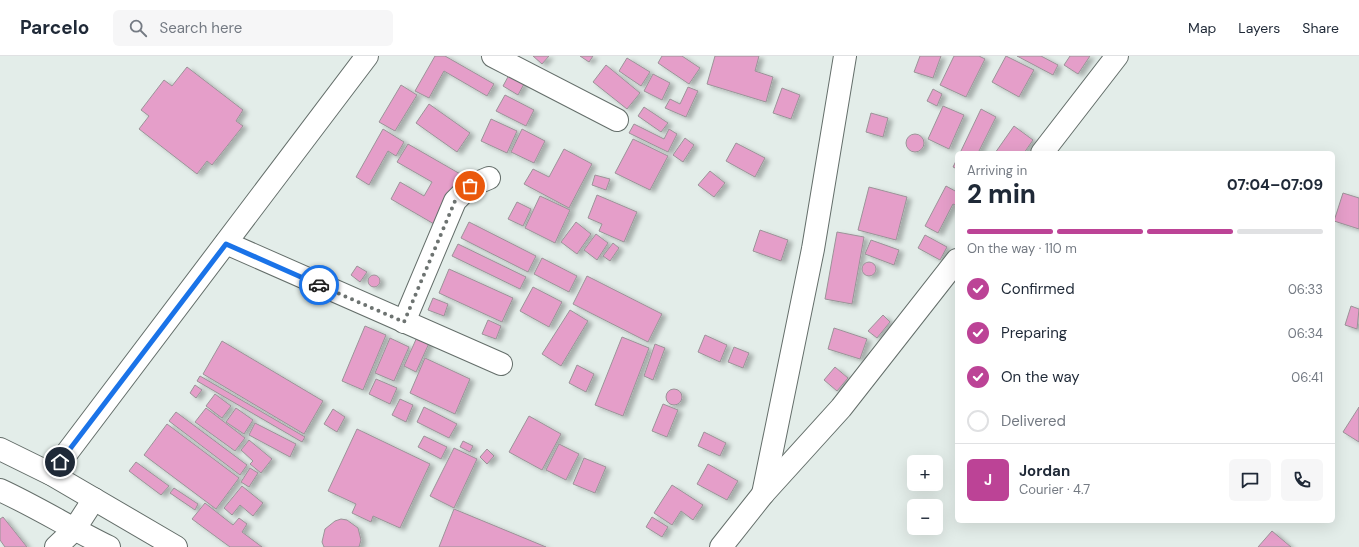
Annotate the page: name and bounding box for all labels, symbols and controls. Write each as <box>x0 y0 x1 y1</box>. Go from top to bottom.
search box <box>113 10 393 46</box>
text: Parcelo <box>20 15 89 40</box>
icon: search <box>127 17 149 39</box>
text: Search here <box>159 18 242 38</box>
text: Map <box>1188 19 1216 37</box>
text: Layers <box>1238 19 1280 37</box>
text: Share <box>1302 19 1339 37</box>
text: Arriving in <box>967 162 1027 179</box>
pin <box>453 169 487 203</box>
icon: bag <box>459 175 481 197</box>
text: 07:04–07:09 <box>1227 175 1323 195</box>
text: 2 min <box>967 177 1036 211</box>
text: On the way · 110 m <box>967 240 1077 257</box>
courier <box>299 265 339 305</box>
icon: car <box>308 274 330 296</box>
icon: check <box>967 278 989 300</box>
text: Confirmed <box>1001 279 1075 299</box>
text: 06:33 <box>1288 281 1323 298</box>
icon: check <box>967 322 989 344</box>
text: Preparing <box>1001 323 1067 343</box>
text: 06:34 <box>1288 325 1323 342</box>
icon: check <box>967 366 989 388</box>
text: On the way <box>1001 367 1080 387</box>
text: 06:41 <box>1291 369 1323 386</box>
text: Delivered <box>1001 411 1066 431</box>
pin <box>43 445 77 479</box>
icon: home <box>49 451 71 473</box>
map controls <box>907 455 943 535</box>
button: + <box>907 455 943 491</box>
button: chat <box>1229 459 1271 501</box>
button: phone <box>1281 459 1323 501</box>
text: Jordan <box>1019 461 1070 481</box>
text: J <box>984 470 992 490</box>
text: Courier · 4.7 <box>1019 481 1090 498</box>
button: − <box>907 499 943 535</box>

